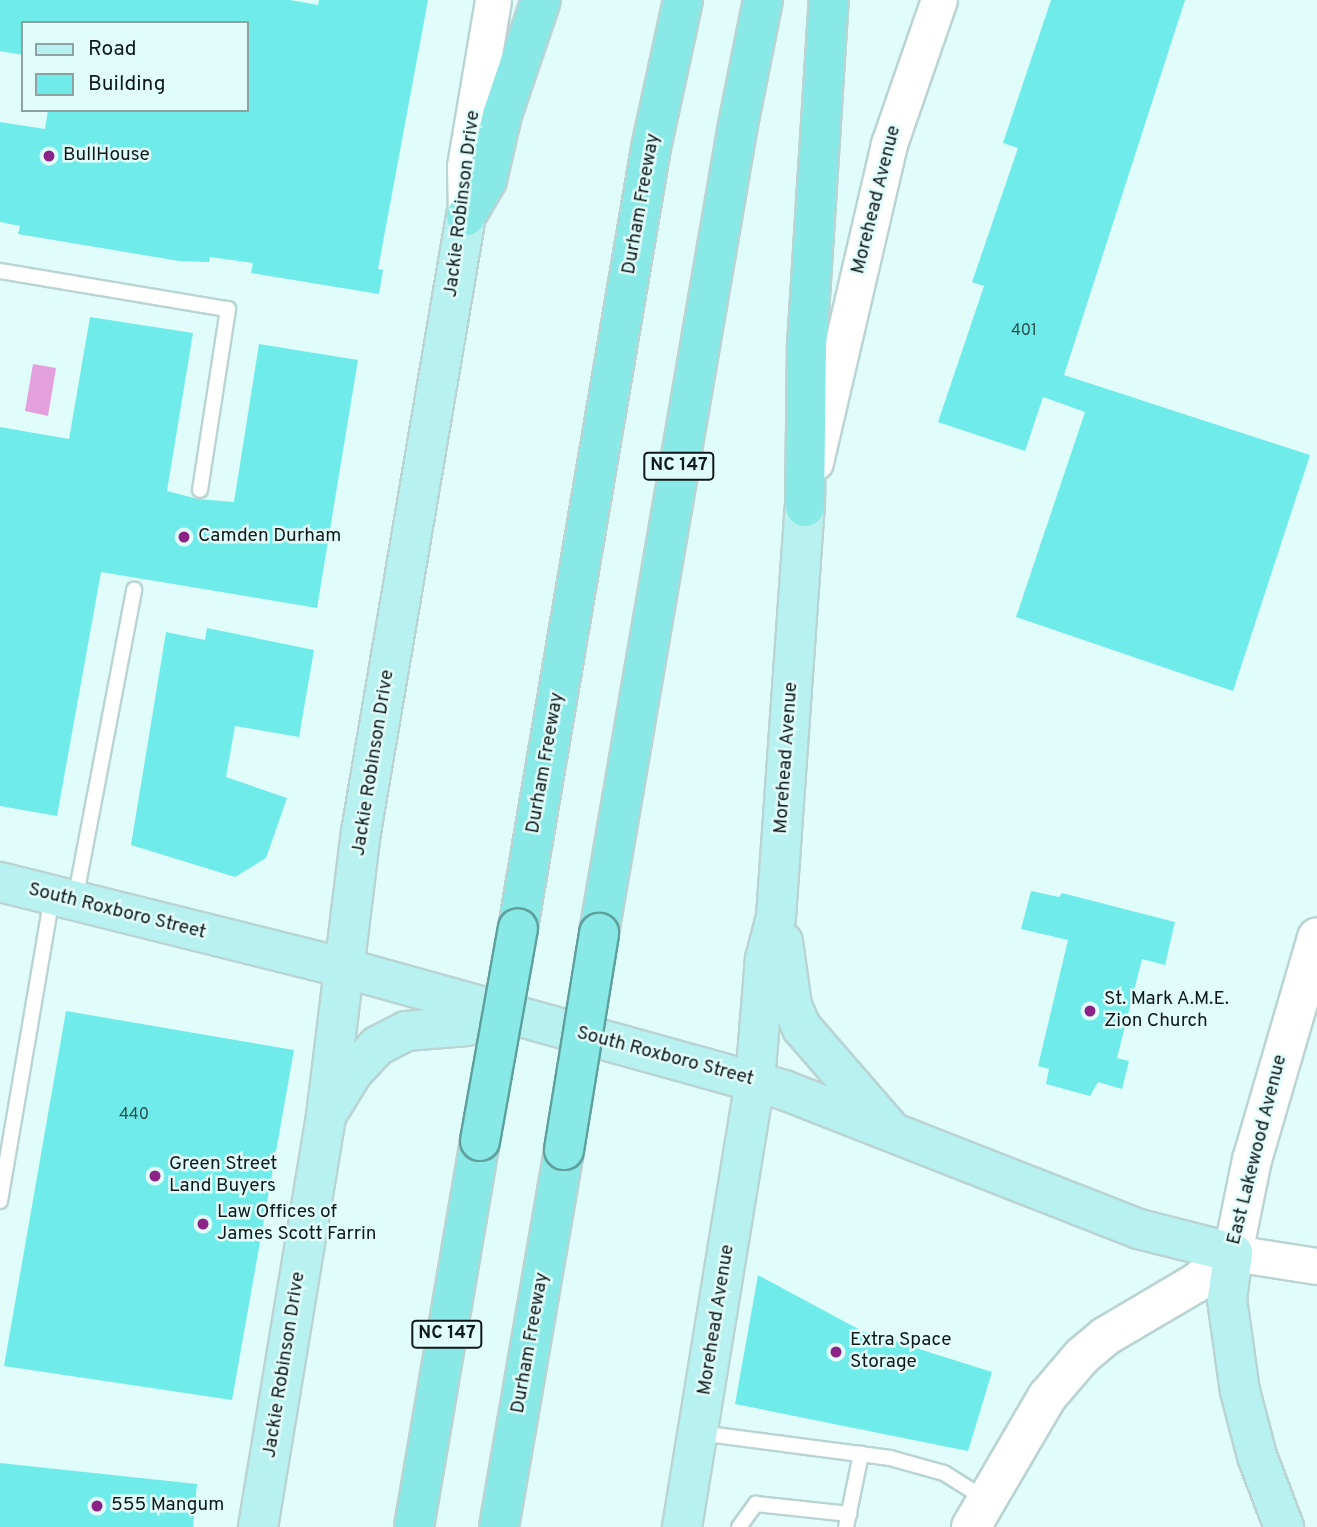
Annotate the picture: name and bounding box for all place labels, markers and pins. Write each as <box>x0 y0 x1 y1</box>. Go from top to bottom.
place label: BullHouse <box>63 145 150 167</box>
marker: BullHouse <box>41 148 57 164</box>
place label: Camden Durham <box>198 526 341 548</box>
marker: Camden Durham <box>176 529 192 545</box>
place label: St. Mark A.M.E. Zion Church <box>1104 989 1230 1033</box>
marker: St. Mark A.M.E. Zion Church <box>1082 1003 1098 1019</box>
place label: Green Street Land Buyers <box>169 1154 277 1198</box>
marker: Green Street Land Buyers <box>147 1168 163 1184</box>
place label: Law Offices of James Scott Farrin <box>217 1202 377 1246</box>
marker: Law Offices of James Scott Farrin <box>195 1216 211 1232</box>
place label: Extra Space Storage <box>850 1330 951 1374</box>
marker: Extra Space Storage <box>828 1344 844 1360</box>
place label: 555 Mangum <box>111 1495 224 1517</box>
marker: 555 Mangum <box>89 1498 105 1514</box>

